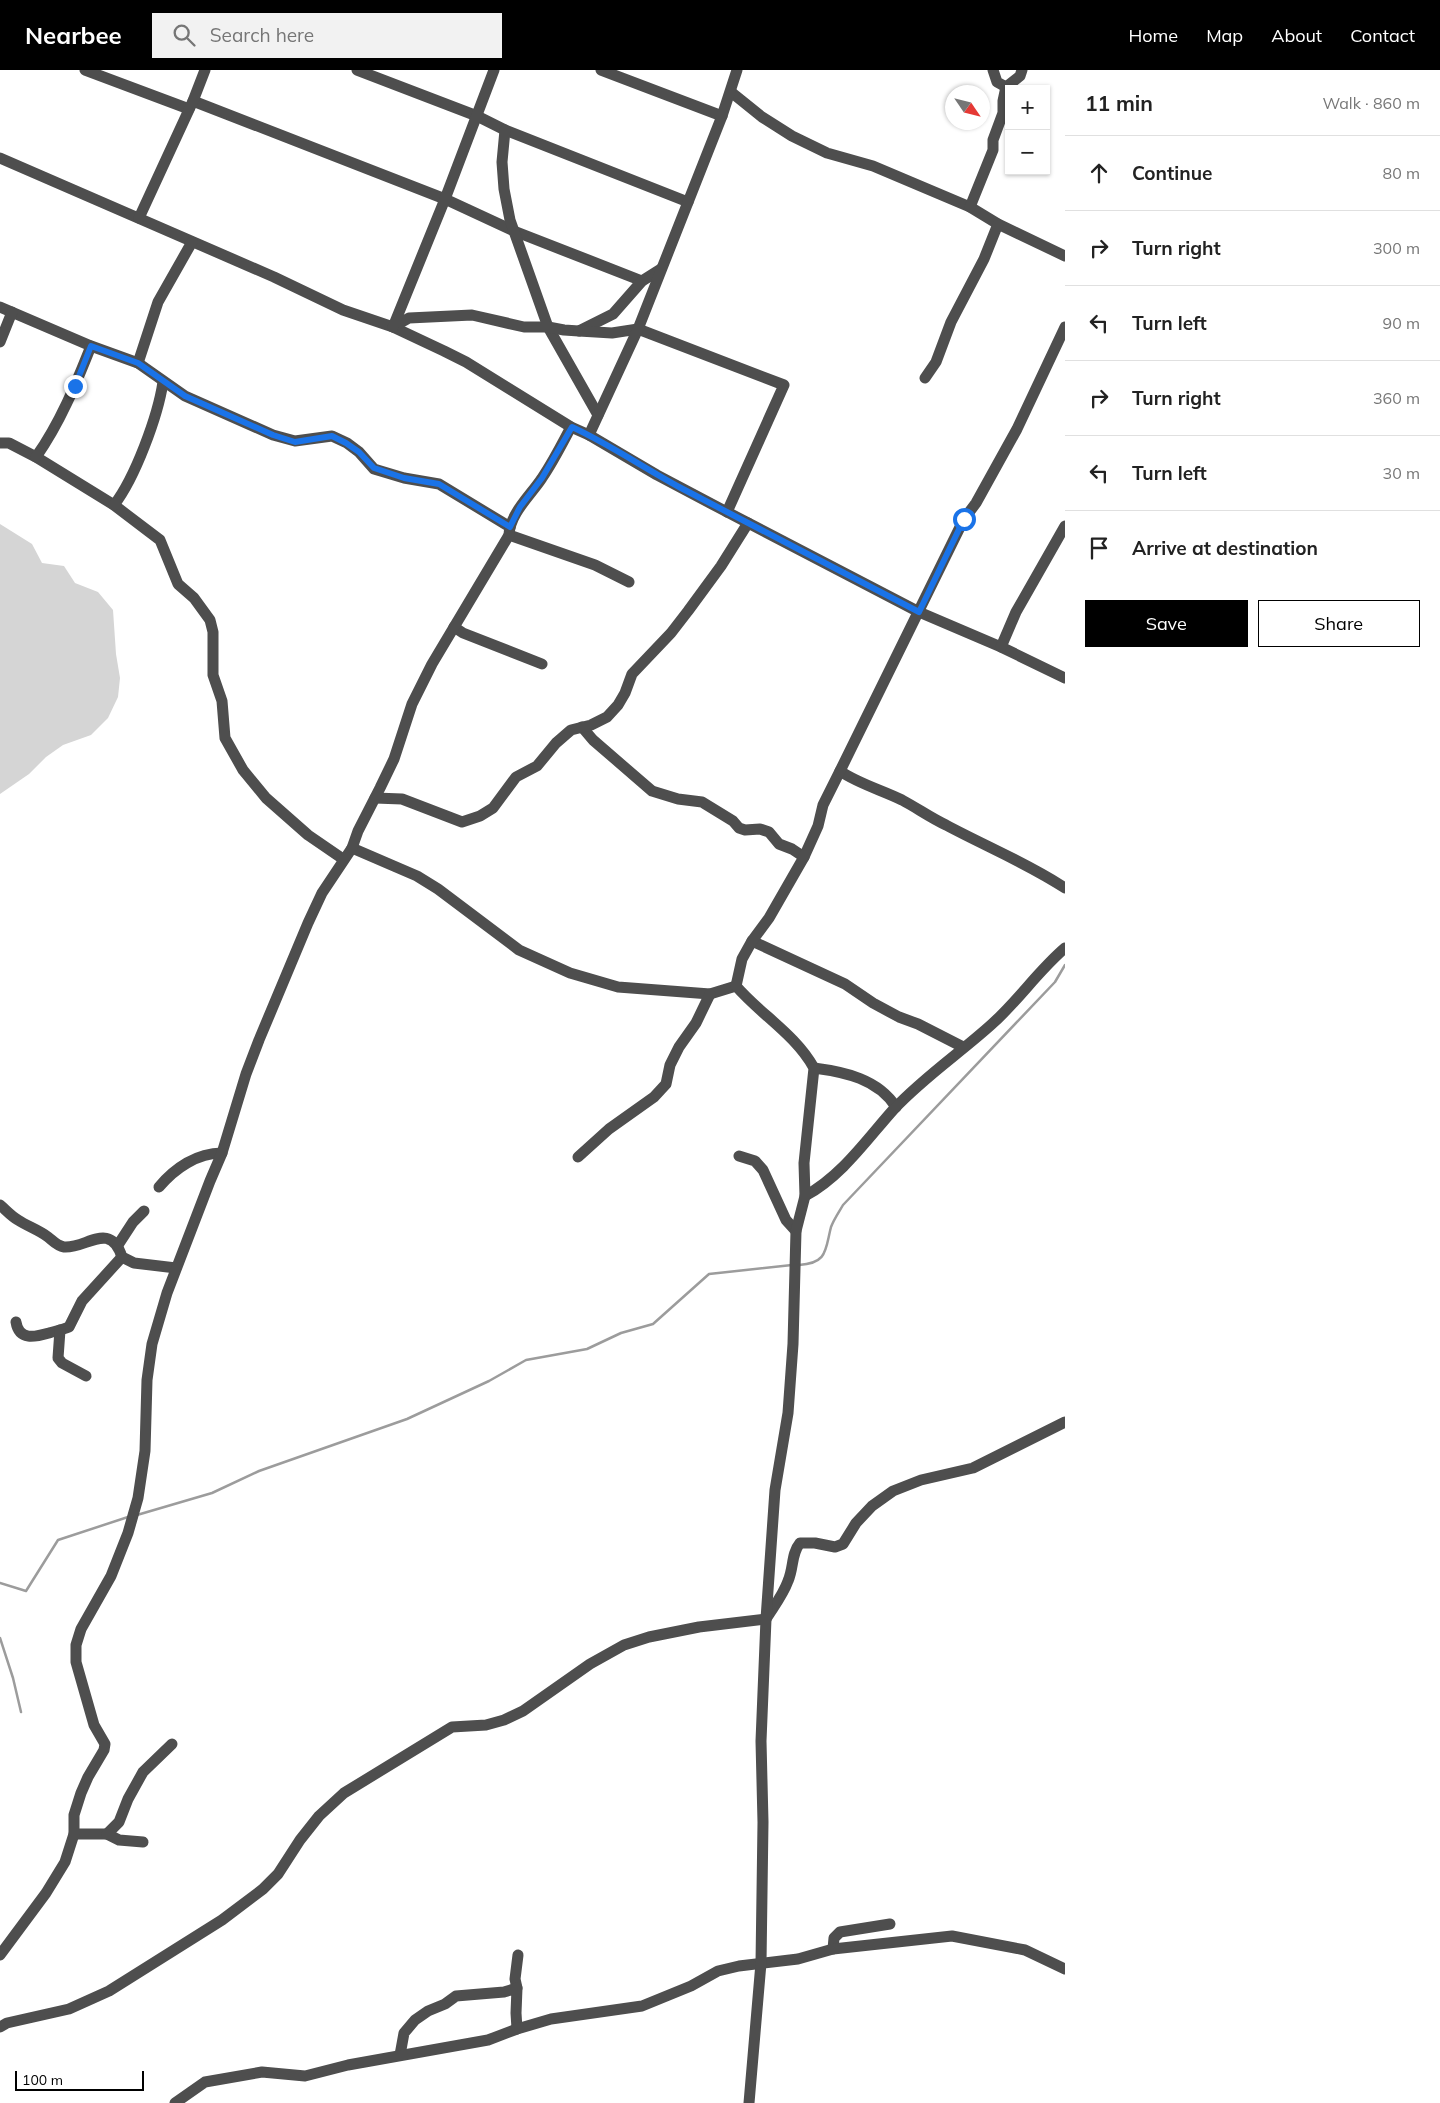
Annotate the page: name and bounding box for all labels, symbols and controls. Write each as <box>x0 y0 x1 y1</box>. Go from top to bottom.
search box <box>152 13 502 58</box>
text: Nearbee <box>25 20 122 50</box>
icon: search <box>170 21 198 49</box>
text: Search here <box>210 23 314 47</box>
text: Home <box>1128 24 1178 47</box>
text: Map <box>1206 24 1243 47</box>
text: About <box>1271 24 1322 47</box>
text: Contact <box>1350 24 1415 47</box>
north arrow <box>945 85 990 130</box>
map controls <box>1005 85 1050 175</box>
button: + <box>1005 85 1050 130</box>
text: 11 min <box>1085 90 1153 116</box>
text: Walk · 860 m <box>1322 93 1420 113</box>
button: − <box>1005 130 1050 175</box>
icon: ahead <box>1085 159 1113 187</box>
text: Continue <box>1132 161 1212 185</box>
text: 80 m <box>1383 163 1420 183</box>
icon: right <box>1085 234 1113 262</box>
text: Turn right <box>1132 236 1221 260</box>
text: 300 m <box>1373 238 1420 258</box>
icon: left <box>1085 309 1113 337</box>
text: Turn left <box>1132 311 1207 335</box>
text: 90 m <box>1383 313 1420 333</box>
route end <box>64 375 87 398</box>
icon: right <box>1085 384 1113 412</box>
text: Turn right <box>1132 386 1221 410</box>
text: 360 m <box>1373 388 1420 408</box>
icon: left <box>1085 459 1113 487</box>
text: Turn left <box>1132 461 1207 485</box>
text: 30 m <box>1383 463 1420 483</box>
route start <box>953 508 976 531</box>
icon: arrive <box>1085 534 1113 562</box>
text: Arrive at destination <box>1132 536 1318 560</box>
button: Save <box>1085 600 1248 647</box>
button: Share <box>1258 600 1420 647</box>
scale bar <box>15 2068 144 2091</box>
text: 100 m <box>22 2071 63 2089</box>

